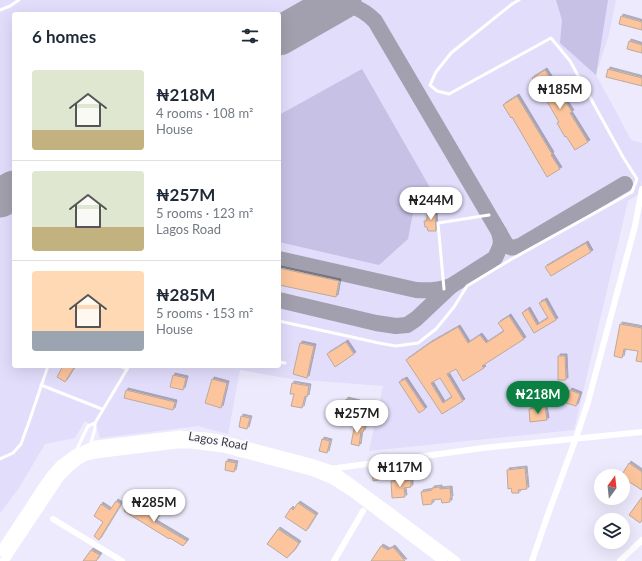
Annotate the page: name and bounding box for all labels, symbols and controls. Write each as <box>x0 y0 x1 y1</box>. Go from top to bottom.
icon: filters <box>239 25 261 47</box>
text: 6 homes <box>32 26 96 47</box>
pin: ₦185M <box>532 76 588 110</box>
text: ₦185M <box>537 81 583 97</box>
text: ₦218M <box>156 84 215 105</box>
icon: home <box>64 86 112 134</box>
text: 4 rooms · 108 m² <box>156 105 253 121</box>
text: House <box>156 121 193 137</box>
text: ₦257M <box>156 184 215 205</box>
icon: home <box>64 187 112 235</box>
pin: ₦244M <box>403 187 459 221</box>
text: ₦244M <box>408 192 454 208</box>
text: 5 rooms · 123 m² <box>156 205 253 221</box>
text: Lagos Road <box>156 221 221 237</box>
text: ₦285M <box>156 284 215 305</box>
icon: home <box>64 287 112 335</box>
text: 5 rooms · 153 m² <box>156 305 253 321</box>
text: House <box>156 321 193 337</box>
pin: ₦218M <box>510 381 566 415</box>
text: ₦218M <box>515 386 561 402</box>
pin: ₦257M <box>329 400 385 434</box>
text: ₦257M <box>334 405 380 421</box>
street label: Lagos Road <box>187 428 249 453</box>
pin: ₦117M <box>372 454 428 488</box>
text: ₦117M <box>377 459 423 475</box>
north arrow <box>594 469 630 505</box>
map controls <box>594 469 630 549</box>
pin: ₦285M <box>126 489 182 523</box>
text: ₦285M <box>131 494 177 510</box>
button: layers <box>594 513 630 549</box>

